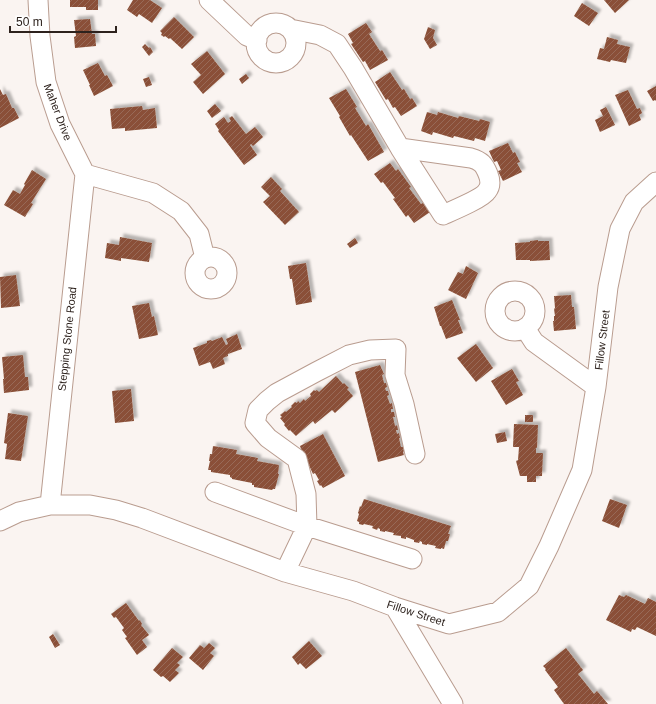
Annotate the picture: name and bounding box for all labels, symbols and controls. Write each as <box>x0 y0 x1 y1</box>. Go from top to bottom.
scale bar <box>10 8 116 34</box>
text: 50 m <box>16 15 43 29</box>
street label: Maher Drive <box>42 82 74 142</box>
street label: Stepping Stone Road <box>56 286 78 392</box>
street label: Fillow Street <box>592 309 612 371</box>
street label: Fillow Street <box>385 598 447 628</box>

